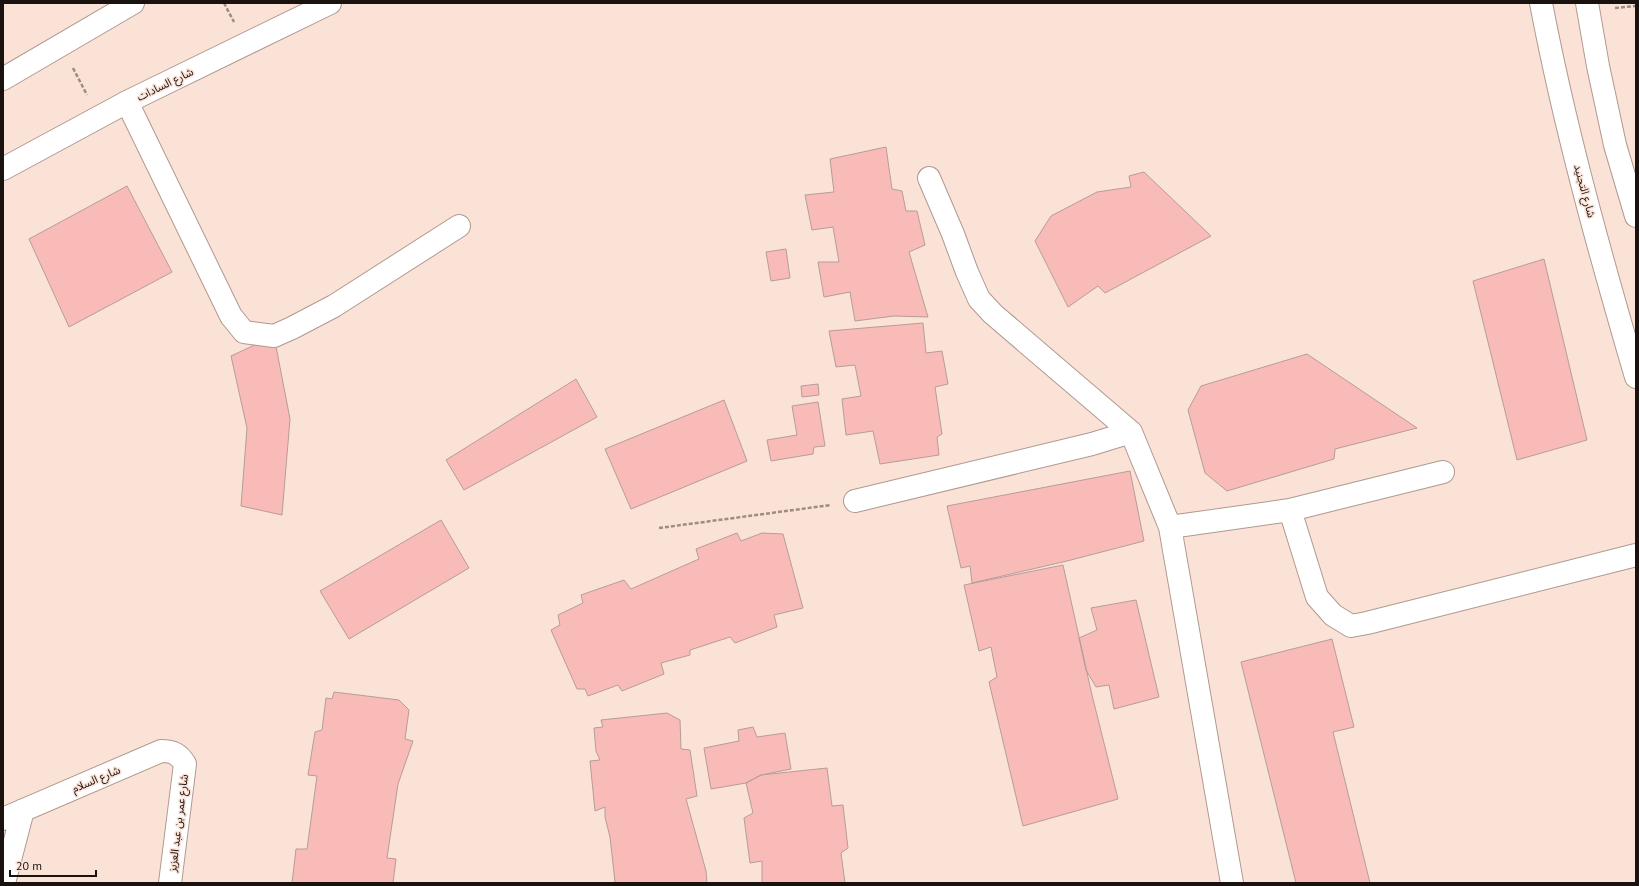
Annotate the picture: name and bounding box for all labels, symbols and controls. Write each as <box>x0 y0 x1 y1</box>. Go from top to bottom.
street label: شارع السادات <box>134 64 196 105</box>
street label: شارع التجنيد <box>1570 163 1599 220</box>
street label: شارع السلام <box>70 762 123 796</box>
street label: شارع عمر بن عبد العزيز <box>165 773 192 874</box>
scale bar <box>10 852 96 878</box>
text: 20 m <box>16 858 42 873</box>

